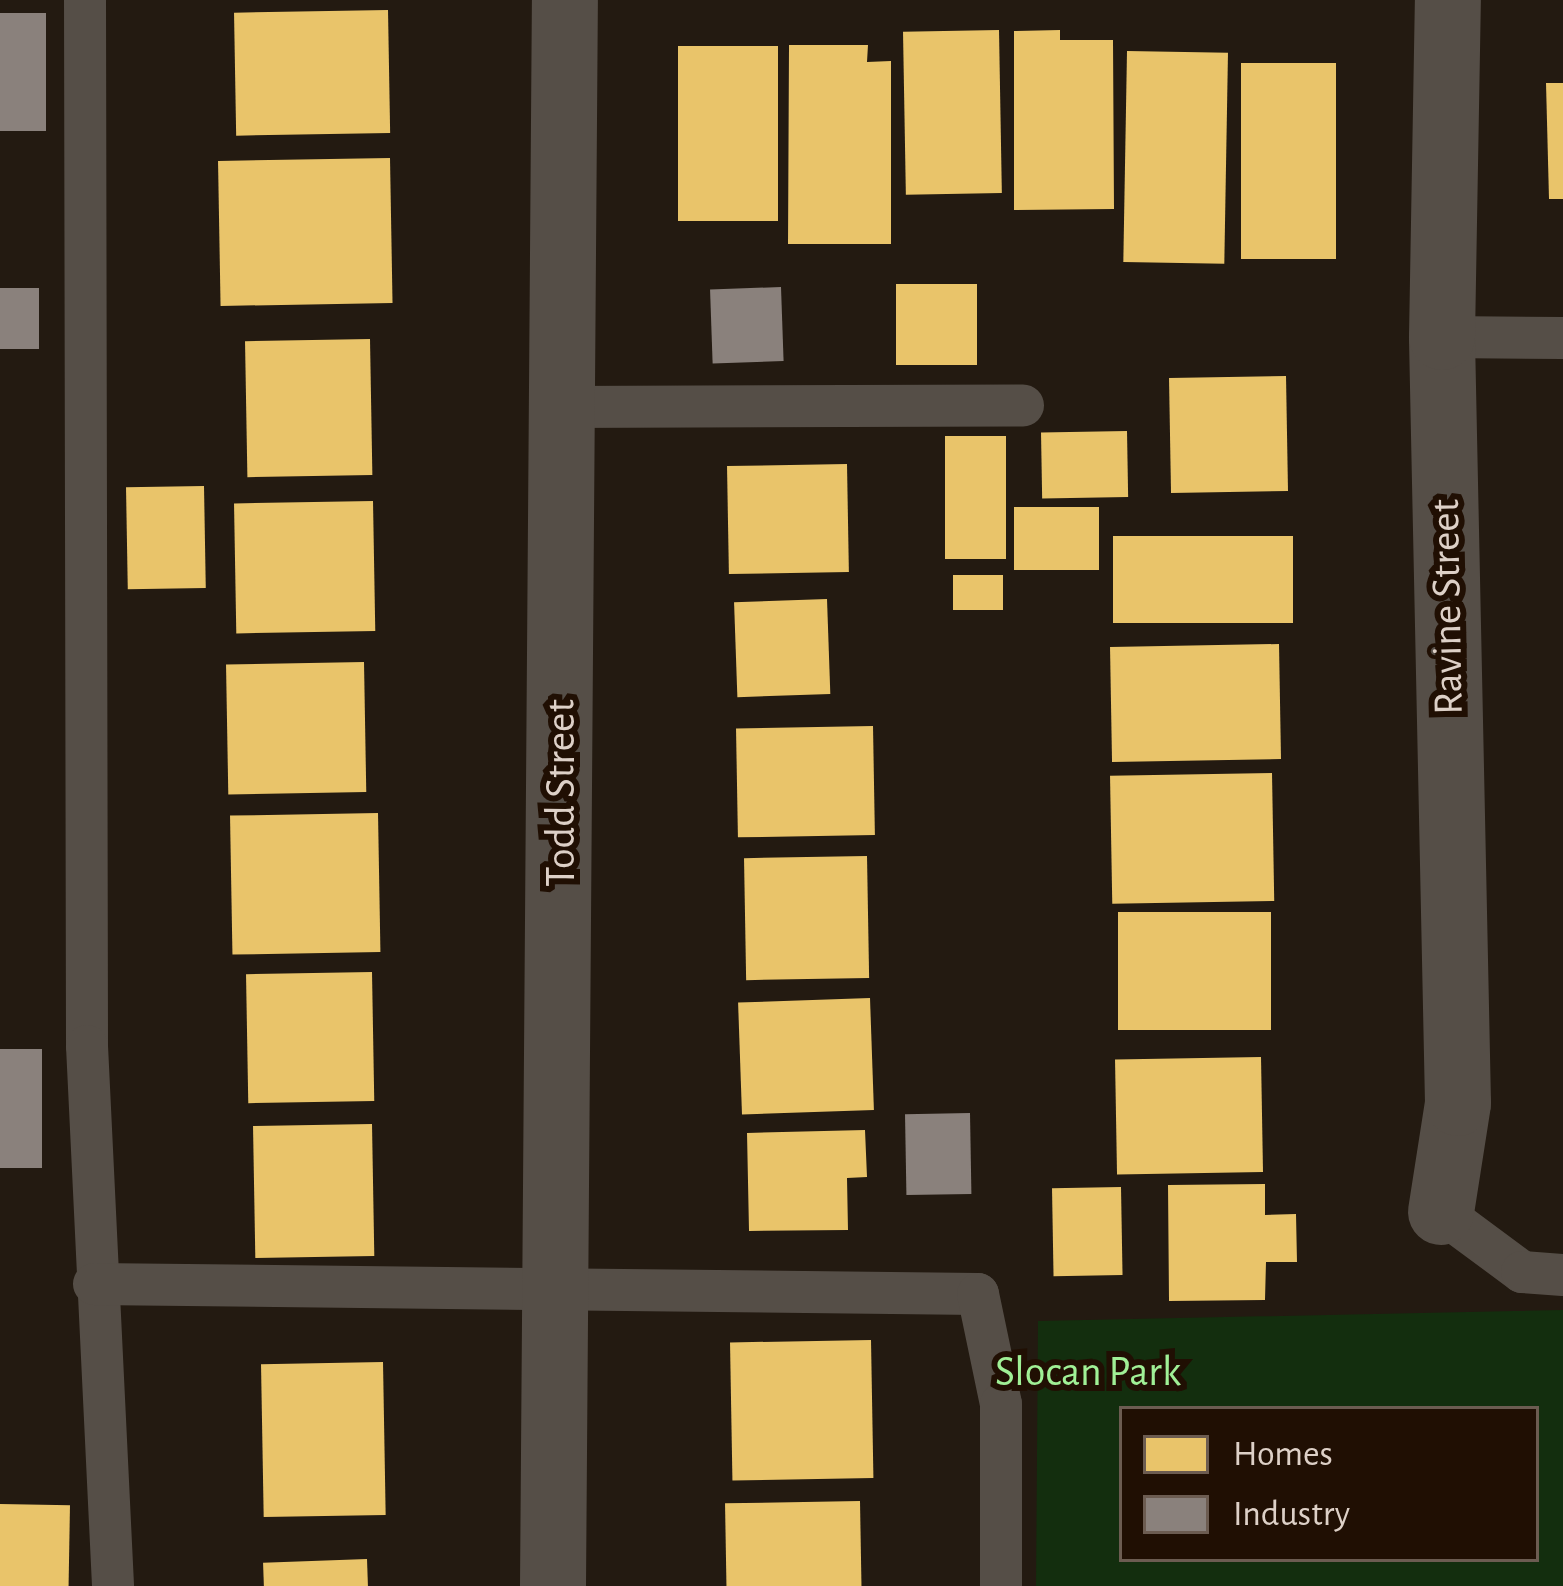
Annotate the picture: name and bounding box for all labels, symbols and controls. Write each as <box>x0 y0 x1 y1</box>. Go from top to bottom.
street label: Ravine Street <box>1420 499 1474 715</box>
street label: Todd Street <box>536 699 586 887</box>
park label: Slocan Park <box>995 1347 1181 1397</box>
legend <box>1119 1406 1539 1562</box>
text: Homes <box>1233 1436 1333 1472</box>
text: Industry <box>1233 1496 1350 1532</box>

